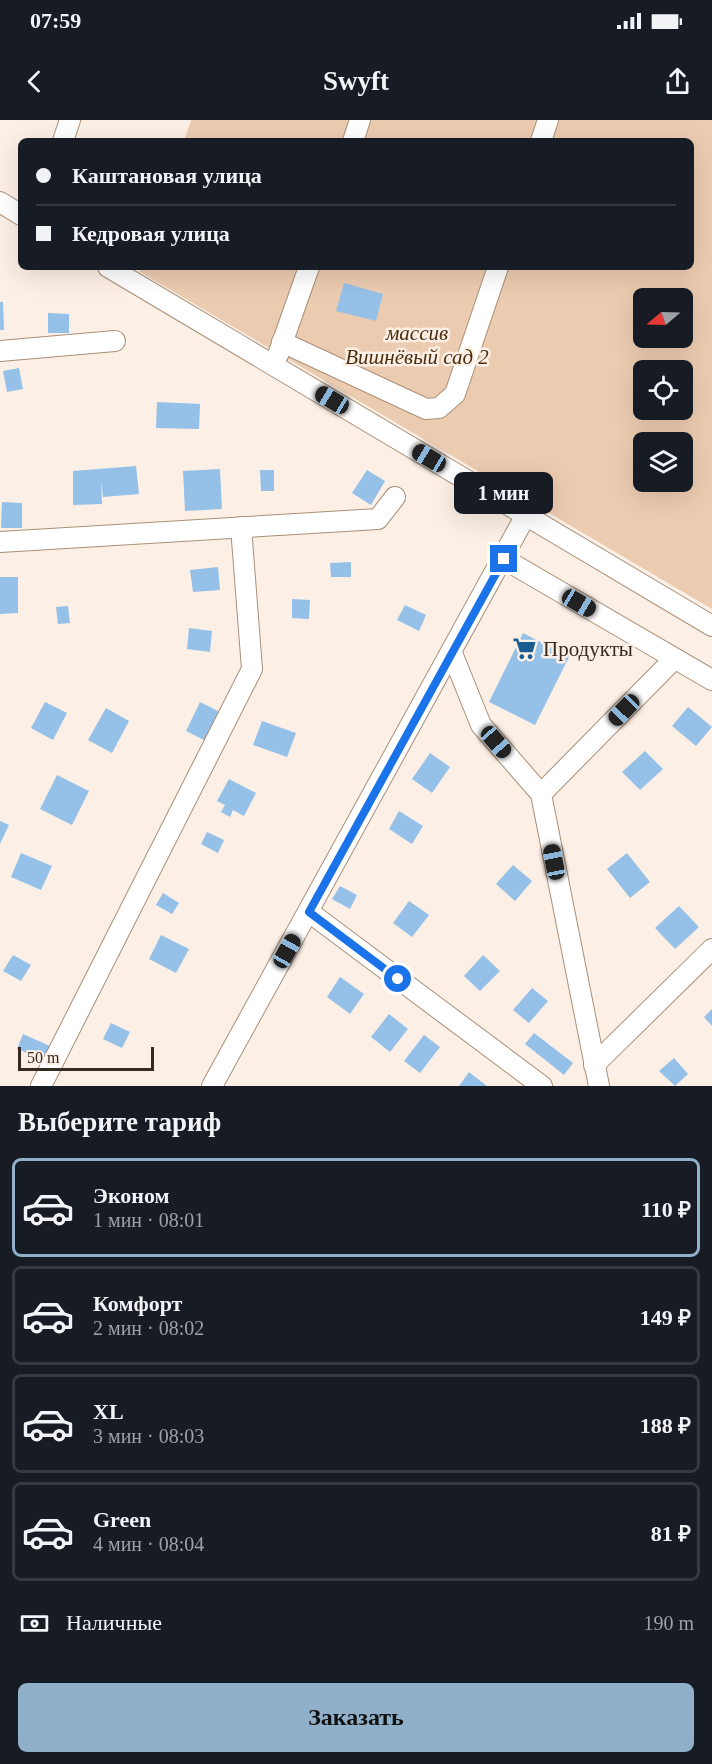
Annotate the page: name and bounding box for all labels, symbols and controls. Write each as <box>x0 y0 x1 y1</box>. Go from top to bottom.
text: 07:59 <box>30 8 81 33</box>
icon: back <box>18 65 51 98</box>
icon: share <box>661 65 694 98</box>
text: Swyft <box>323 66 389 96</box>
text: Каштановая улица <box>72 163 262 188</box>
text: Кедровая улица <box>72 221 230 246</box>
north arrow <box>633 288 693 348</box>
map controls <box>633 288 693 492</box>
park label: массив Вишнёвый сад 2 <box>345 321 489 369</box>
button: locate <box>633 360 693 420</box>
car <box>312 383 352 417</box>
button: layers <box>633 432 693 492</box>
car <box>409 441 449 475</box>
callout: 1 мин <box>454 472 554 514</box>
text: 1 мин <box>478 482 529 504</box>
route end <box>490 545 517 572</box>
car <box>559 586 599 620</box>
supermarket icon: Продукты <box>512 636 538 662</box>
place label: Продукты <box>543 637 633 661</box>
car <box>605 691 643 729</box>
car <box>477 723 515 761</box>
car <box>542 843 566 881</box>
car <box>270 931 304 971</box>
route start <box>384 965 411 992</box>
scale bar <box>18 1044 154 1072</box>
text: 50 m <box>27 1049 59 1066</box>
text: Выберите тариф <box>18 1107 221 1137</box>
icon: car <box>21 1181 75 1235</box>
text: Эконом <box>93 1183 170 1208</box>
text: 110 ₽ <box>641 1197 691 1222</box>
text: 1 мин · 08:01 <box>93 1209 204 1231</box>
icon: car <box>21 1289 75 1343</box>
text: Комфорт <box>93 1291 182 1316</box>
text: 149 ₽ <box>640 1305 691 1330</box>
text: 2 мин · 08:02 <box>93 1317 204 1339</box>
icon: car <box>21 1397 75 1451</box>
text: XL <box>93 1399 124 1424</box>
text: 188 ₽ <box>640 1413 691 1438</box>
text: 3 мин · 08:03 <box>93 1425 204 1447</box>
icon: car <box>21 1505 75 1559</box>
text: Green <box>93 1507 151 1532</box>
text: 81 ₽ <box>651 1521 691 1546</box>
text: 4 мин · 08:04 <box>93 1533 204 1555</box>
icon: cash <box>18 1607 51 1640</box>
text: Наличные <box>66 1610 162 1635</box>
text: 190 m <box>643 1612 694 1634</box>
button: Заказать <box>18 1683 694 1752</box>

